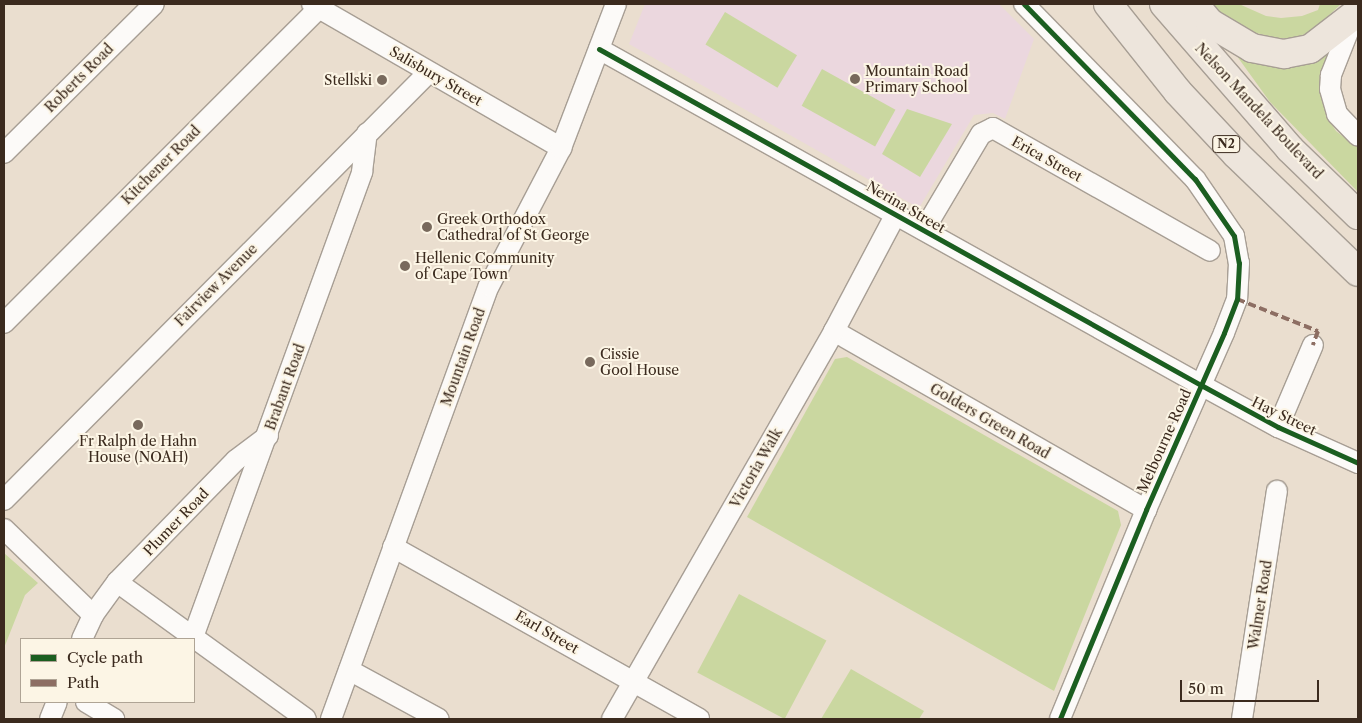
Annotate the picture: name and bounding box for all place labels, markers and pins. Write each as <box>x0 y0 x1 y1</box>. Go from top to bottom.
place label: Mountain Road Primary School <box>865 63 968 95</box>
place label: Stellski <box>324 72 372 88</box>
marker: Mountain Road Primary School <box>849 73 861 85</box>
marker: Stellski <box>376 74 388 86</box>
place label: Greek Orthodox Cathedral of St George <box>437 211 589 243</box>
marker: Greek Orthodox Cathedral of St George <box>421 221 433 233</box>
place label: Hellenic Community of Cape Town <box>415 250 555 282</box>
marker: Hellenic Community of Cape Town <box>399 260 411 272</box>
place label: Cissie Gool House <box>600 346 679 378</box>
marker: Cissie Gool House <box>584 356 596 368</box>
marker: Fr Ralph de Hahn House (NOAH) <box>132 419 144 431</box>
place label: Fr Ralph de Hahn House (NOAH) <box>79 433 197 466</box>

